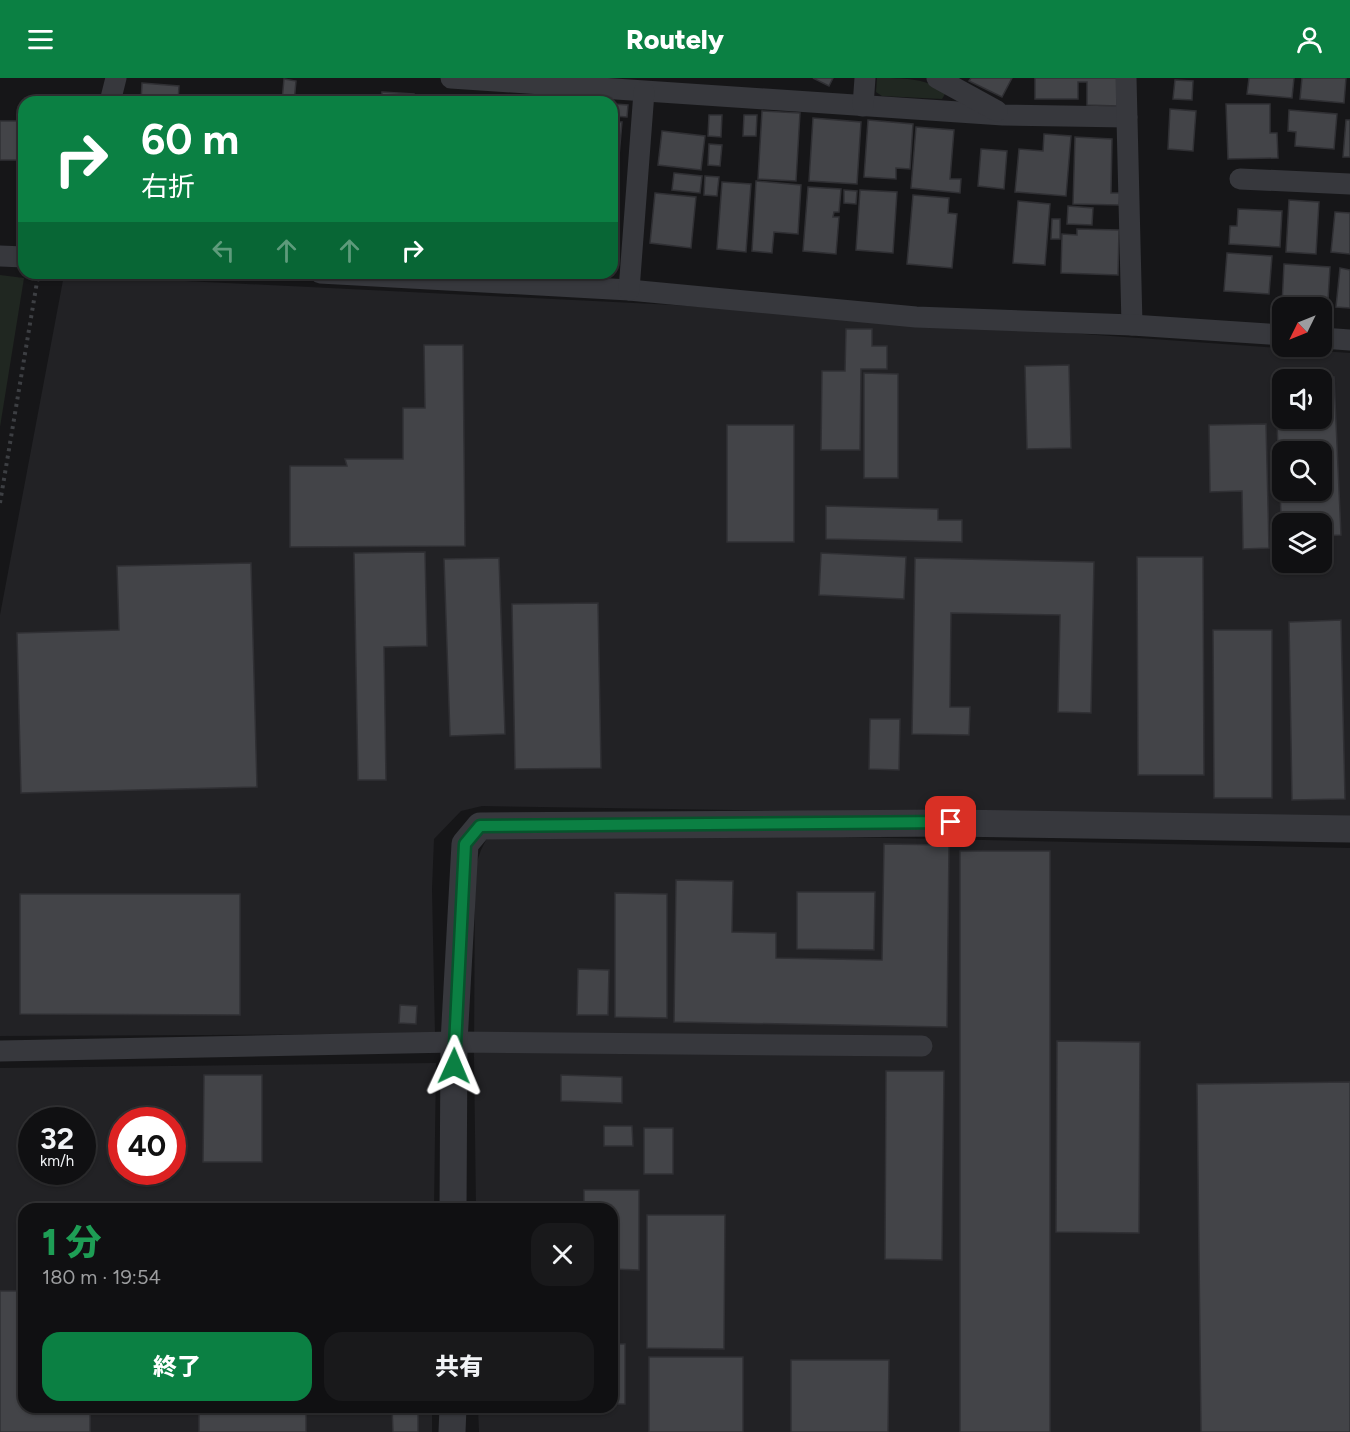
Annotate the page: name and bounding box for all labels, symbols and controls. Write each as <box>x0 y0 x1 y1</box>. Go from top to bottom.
icon: menu <box>24 23 57 56</box>
text: Routely <box>626 23 724 56</box>
icon: person <box>1293 23 1326 56</box>
text: 60 m <box>141 114 239 165</box>
icon: right <box>42 120 120 198</box>
text: 右折 <box>141 170 195 203</box>
icon: left <box>207 234 240 267</box>
icon: ahead <box>270 234 303 267</box>
icon: ahead <box>333 234 366 267</box>
icon: right <box>396 234 429 267</box>
north arrow <box>1272 297 1332 357</box>
map controls <box>1272 297 1332 573</box>
button: sound <box>1272 369 1332 429</box>
button: search <box>1272 441 1332 501</box>
button: layers <box>1272 513 1332 573</box>
pin <box>925 796 976 847</box>
icon: arrive <box>934 805 967 838</box>
position arrow <box>422 1034 486 1098</box>
speed limit sign: 40 <box>108 1107 186 1185</box>
text: 32 <box>40 1120 74 1157</box>
text: km/h <box>40 1152 74 1170</box>
text: 1 分 <box>42 1221 102 1264</box>
button: close <box>531 1223 594 1286</box>
text: 180 m · 19:54 <box>42 1265 161 1289</box>
button: 終了 <box>42 1332 312 1401</box>
button: 共有 <box>324 1332 594 1401</box>

